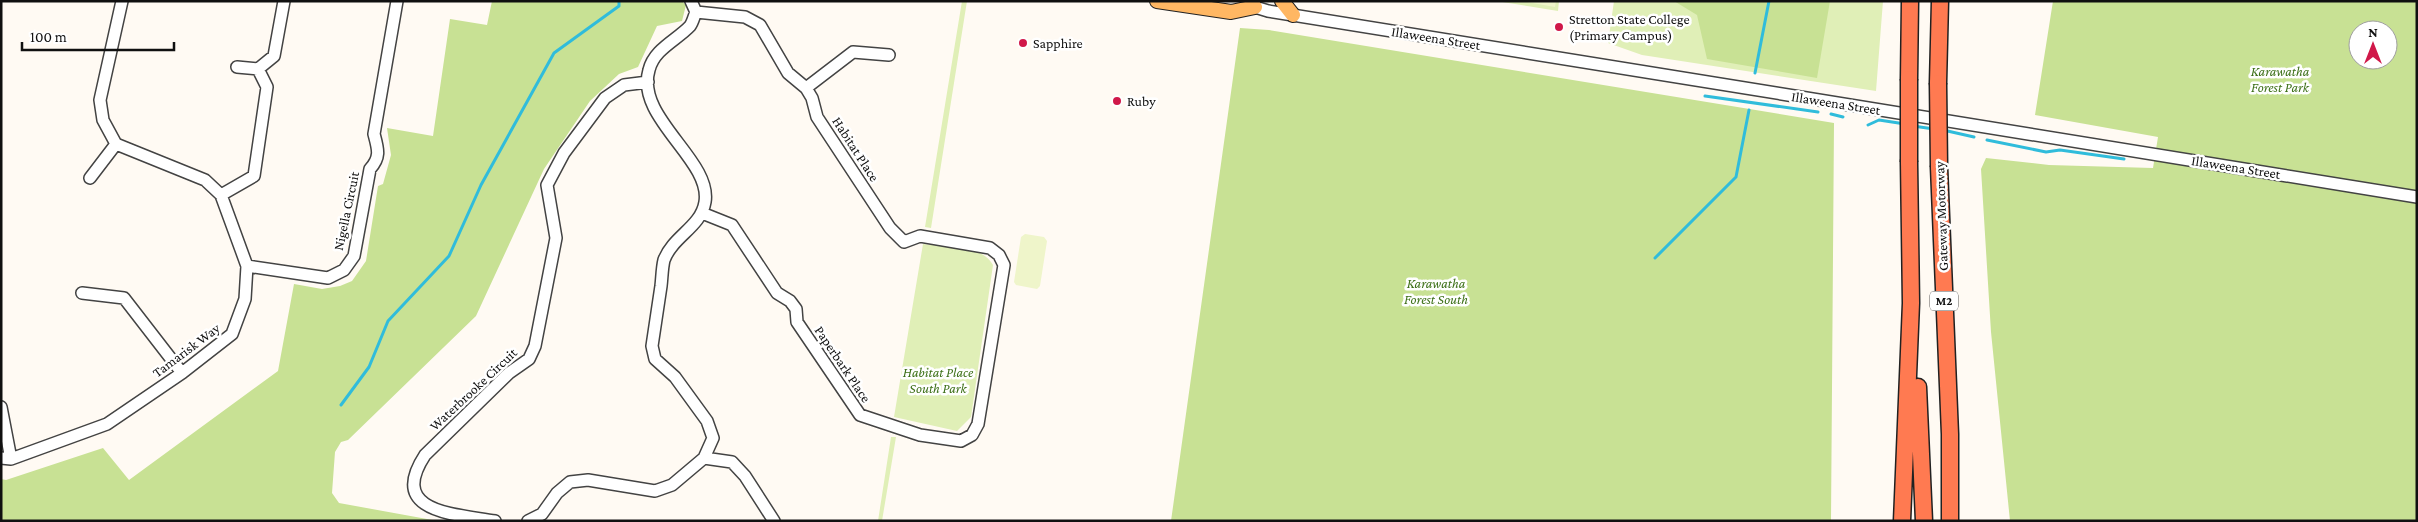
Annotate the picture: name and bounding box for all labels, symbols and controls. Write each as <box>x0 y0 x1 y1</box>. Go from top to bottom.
place label: Stretton State College (Primary Campus) <box>1569 11 1690 44</box>
scale bar <box>22 20 175 52</box>
north arrow <box>2348 20 2398 70</box>
marker: Stretton State College (Primary Campus) <box>1553 21 1565 33</box>
street label: Illaweena Street <box>1390 23 1482 53</box>
text: N <box>2368 24 2378 40</box>
text: 100 m <box>30 29 67 45</box>
place label: Sapphire <box>1033 35 1083 51</box>
marker: Sapphire <box>1017 37 1029 49</box>
park label: Karawatha Forest Park <box>2251 63 2310 95</box>
street label: Illaweena Street <box>1790 88 1882 118</box>
place label: Ruby <box>1127 93 1156 109</box>
marker: Ruby <box>1111 95 1123 107</box>
street label: Habitat Place <box>829 114 883 184</box>
street label: Illaweena Street <box>2190 152 2282 182</box>
street label: Gateway Motorway <box>1931 160 1951 271</box>
street label: Nigella Circuit <box>330 170 362 252</box>
park label: Karawatha Forest South <box>1404 275 1468 307</box>
road number: M2 <box>1930 292 1958 310</box>
street label: Tamarisk Way <box>149 319 223 380</box>
street label: Paperbark Place <box>812 323 874 405</box>
street label: Waterbrooke Circuit <box>426 344 520 434</box>
park label: Habitat Place South Park <box>903 364 974 396</box>

